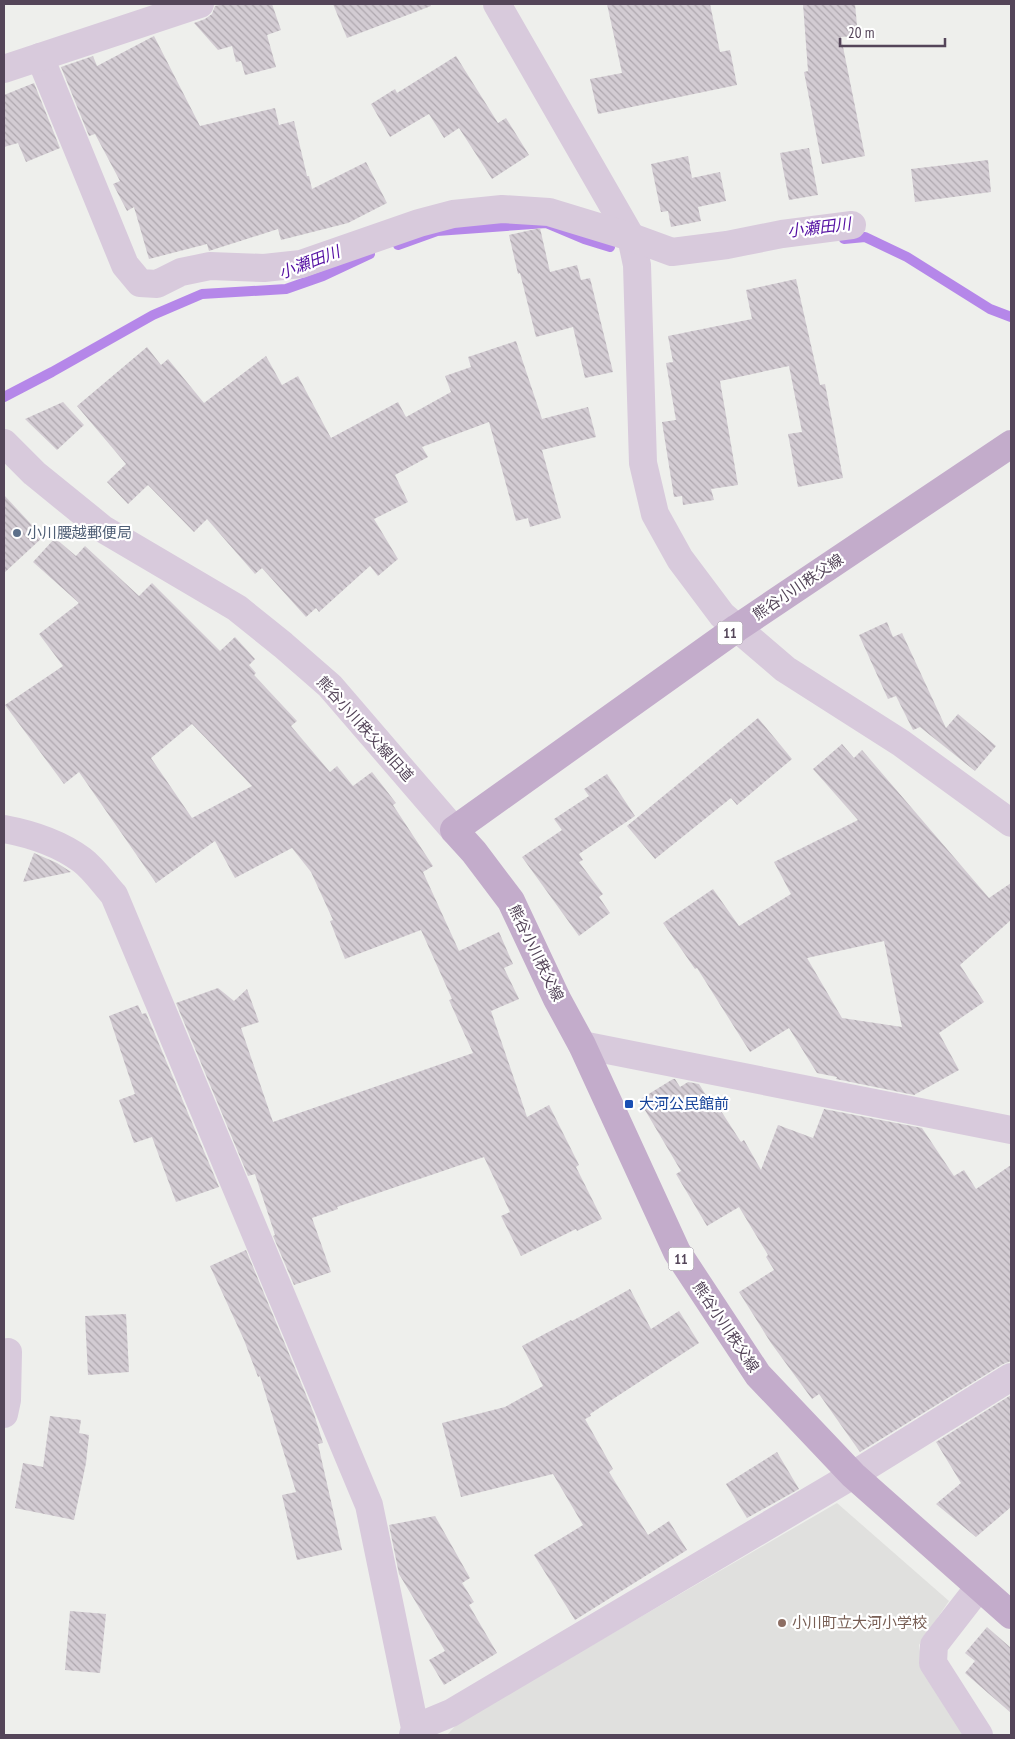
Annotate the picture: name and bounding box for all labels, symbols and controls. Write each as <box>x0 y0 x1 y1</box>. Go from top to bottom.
scale bar <box>840 15 945 47</box>
text: 20 m <box>848 23 874 42</box>
water label: 小瀬田川 <box>786 213 854 241</box>
water label: 小瀬田川 <box>276 240 344 283</box>
place label: 小川腰越郵便局 <box>27 523 132 542</box>
marker: 小川腰越郵便局 <box>11 527 23 539</box>
street label: 熊谷小川秩父線 <box>749 549 847 624</box>
road number: 11 <box>718 622 742 644</box>
street label: 熊谷小川秩父線旧道 <box>313 672 418 785</box>
street label: 熊谷小川秩父線 <box>505 901 568 1004</box>
place label: 大河公民館前 <box>639 1094 729 1113</box>
marker: 大河公民館前 <box>623 1098 635 1110</box>
road number: 11 <box>668 1248 694 1270</box>
street label: 熊谷小川秩父線 <box>689 1278 764 1376</box>
place label: 小川町立大河小学校 <box>792 1613 927 1632</box>
marker: 小川町立大河小学校 <box>776 1617 788 1629</box>

